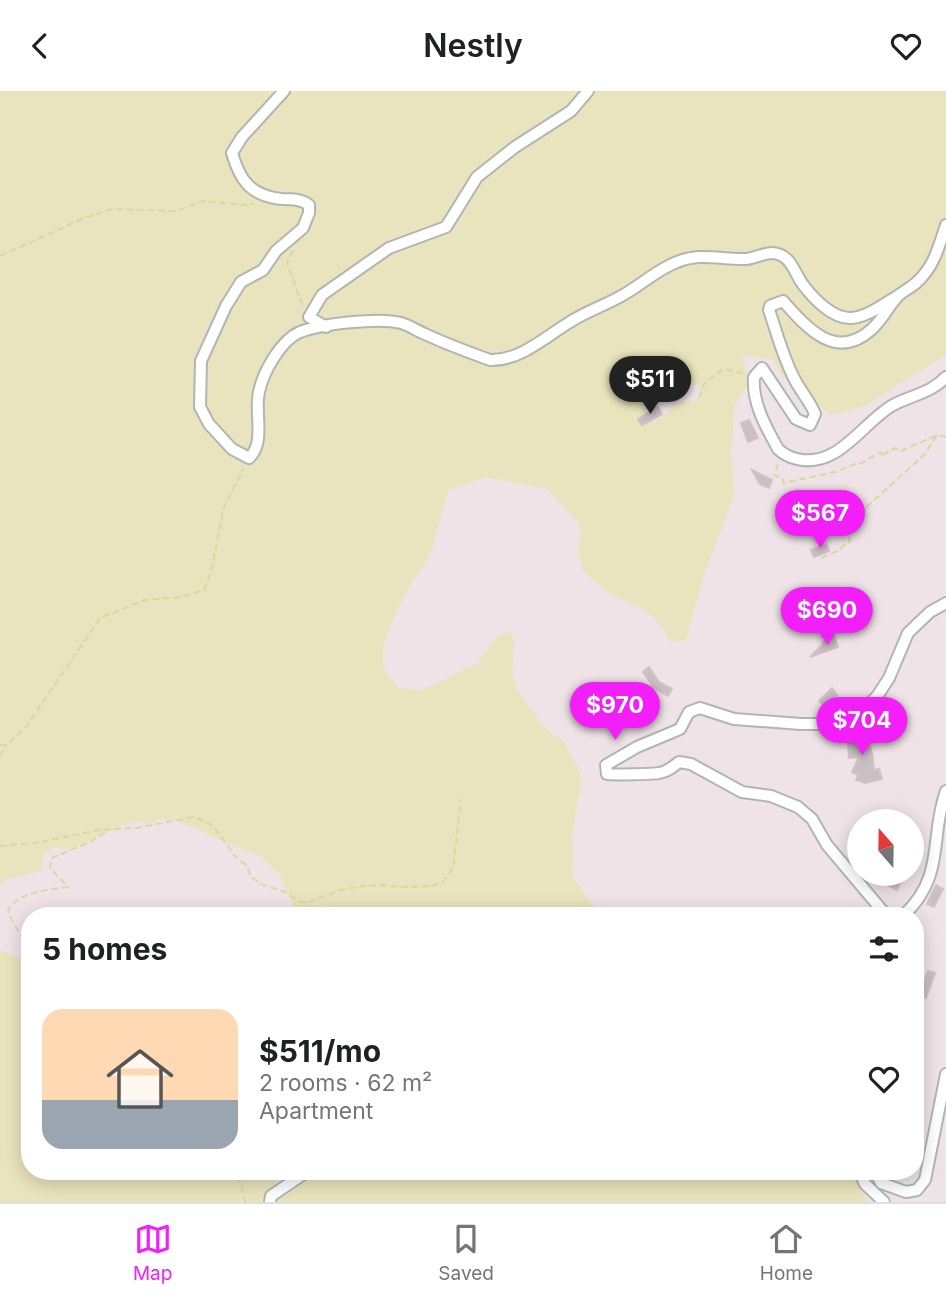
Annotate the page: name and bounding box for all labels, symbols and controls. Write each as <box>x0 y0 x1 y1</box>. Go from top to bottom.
text: Nestly <box>423 26 523 65</box>
icon: back <box>21 27 59 65</box>
icon: heart <box>887 27 925 65</box>
pin: $511 <box>609 357 691 416</box>
text: $511 <box>625 365 675 393</box>
pin: $567 <box>779 491 861 550</box>
text: $567 <box>791 499 849 527</box>
pin: $690 <box>786 587 868 647</box>
text: $690 <box>797 596 857 624</box>
pin: $970 <box>574 683 656 742</box>
text: $970 <box>586 691 644 719</box>
pin: $704 <box>821 697 903 757</box>
text: $704 <box>832 706 892 734</box>
north arrow <box>847 809 924 885</box>
map controls <box>847 809 924 886</box>
icon: filters <box>865 930 903 968</box>
text: 5 homes <box>42 931 167 967</box>
text: $511/mo <box>259 1033 381 1069</box>
icon: home <box>98 1037 182 1121</box>
icon: heart <box>865 1060 903 1098</box>
text: 2 rooms · 62 m² <box>259 1069 432 1097</box>
text: Apartment <box>259 1097 373 1125</box>
tab: Map <box>133 1220 172 1285</box>
tab: Saved <box>438 1220 494 1285</box>
tab: Home <box>760 1220 813 1285</box>

